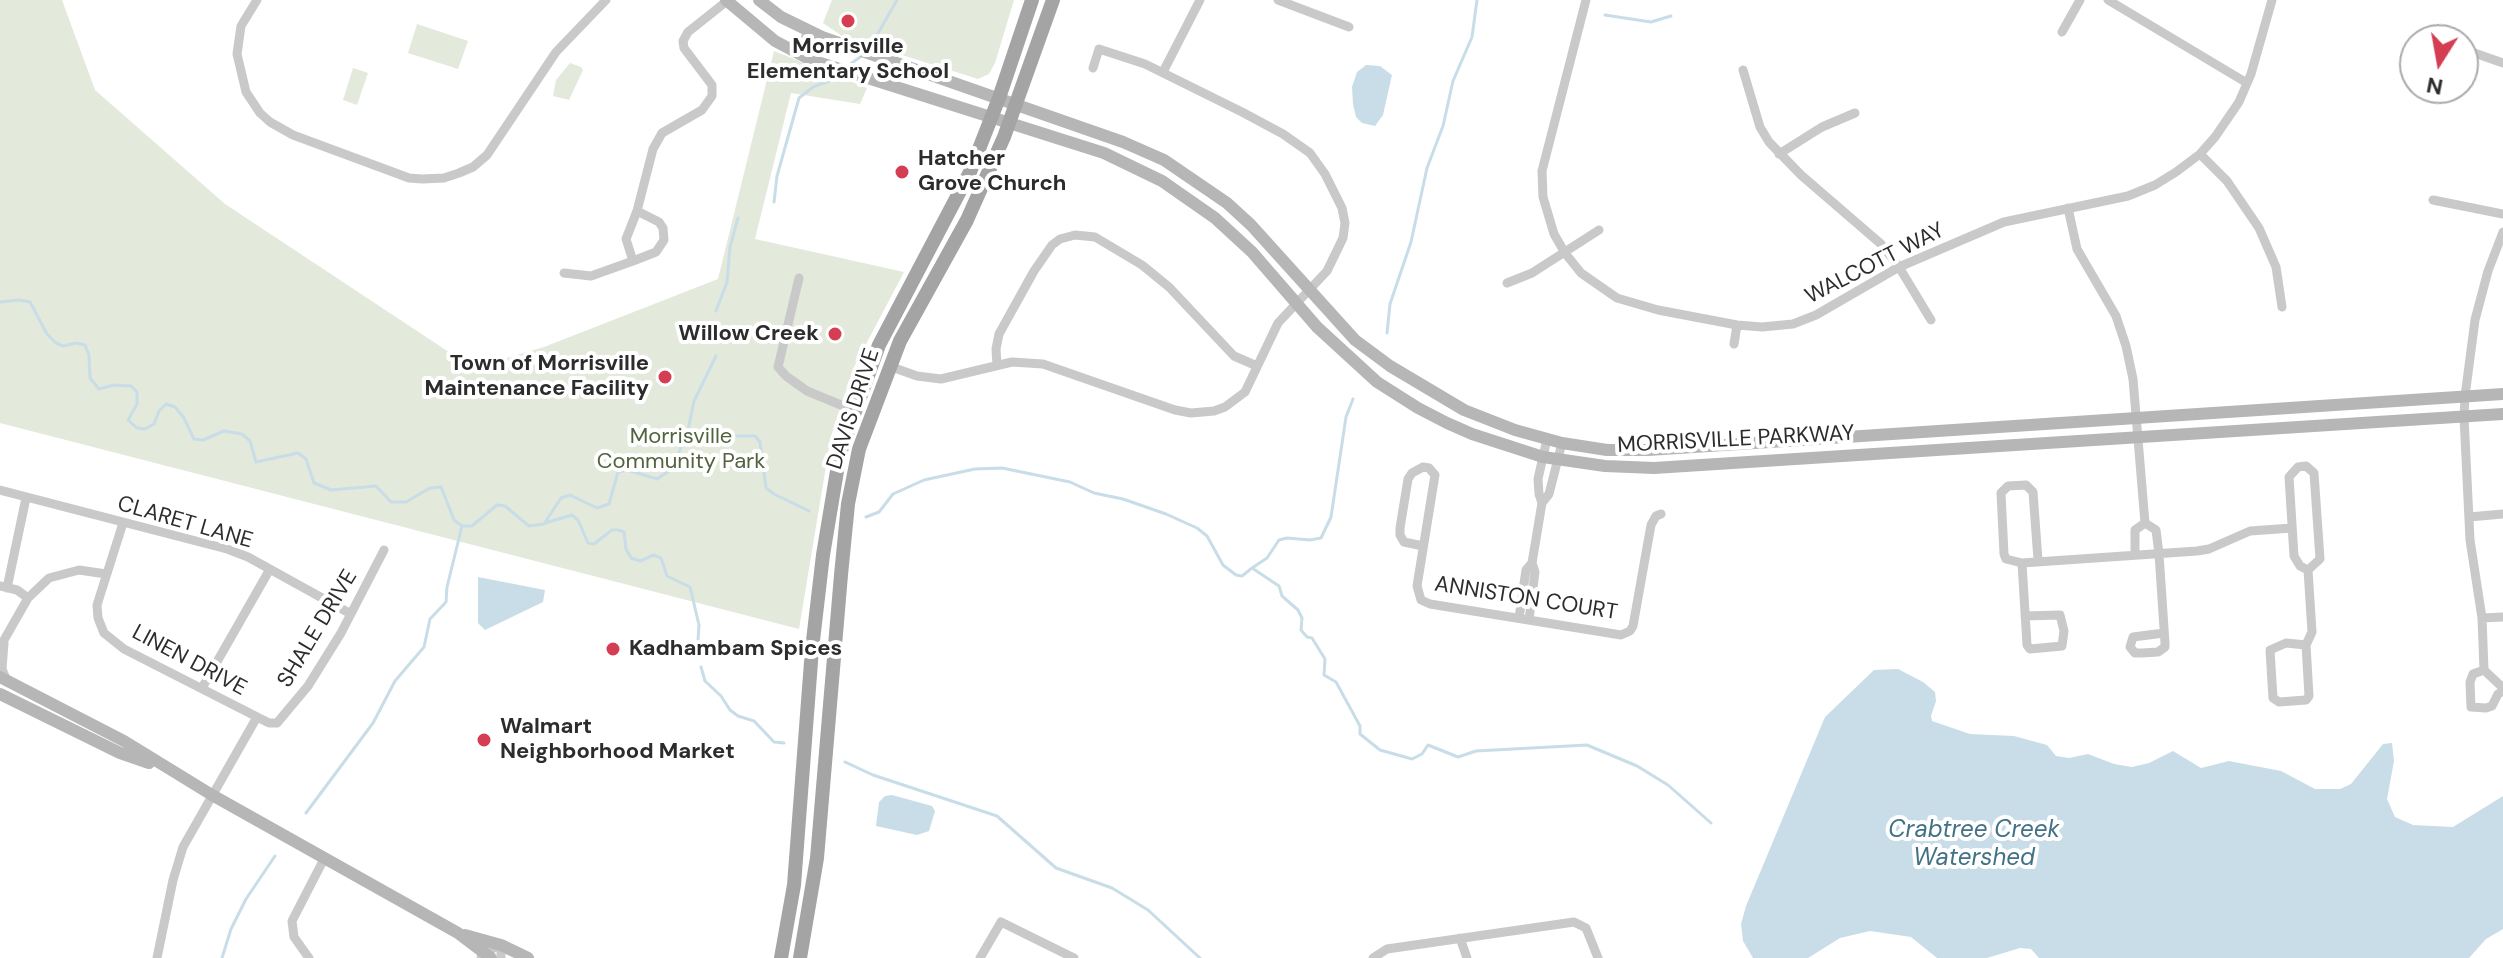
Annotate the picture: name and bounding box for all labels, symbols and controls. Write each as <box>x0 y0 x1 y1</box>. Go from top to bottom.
marker: Morrisville Elementary School <box>839 12 857 30</box>
north arrow <box>2399 24 2479 104</box>
place label: Morrisville Elementary School <box>747 34 949 86</box>
text: N <box>2424 70 2445 102</box>
place label: Hatcher Grove Church <box>918 146 1066 198</box>
marker: Hatcher Grove Church <box>893 163 911 181</box>
street label: WALCOTT WAY <box>1801 218 1949 310</box>
place label: Willow Creek <box>678 321 819 347</box>
marker: Willow Creek <box>826 325 844 343</box>
street label: DAVIS DRIVE <box>822 345 886 473</box>
place label: Town of Morrisville Maintenance Facility <box>424 351 649 402</box>
marker: Town of Morrisville Maintenance Facility <box>656 368 674 386</box>
street label: MORRISVILLE PARKWAY <box>1617 421 1855 459</box>
park label: Morrisville Community Park <box>597 424 765 476</box>
street label: CLARET LANE <box>114 491 256 555</box>
street label: SHALE DRIVE <box>273 565 363 693</box>
street label: ANNISTON COURT <box>1433 572 1619 626</box>
street label: LINEN DRIVE <box>127 620 251 702</box>
place label: Kadhambam Spices <box>629 636 842 662</box>
marker: Kadhambam Spices <box>604 640 622 658</box>
place label: Walmart Neighborhood Market <box>500 714 735 766</box>
marker: Walmart Neighborhood Market <box>475 731 493 749</box>
water label: Crabtree Creek Watershed <box>1888 817 2060 873</box>

